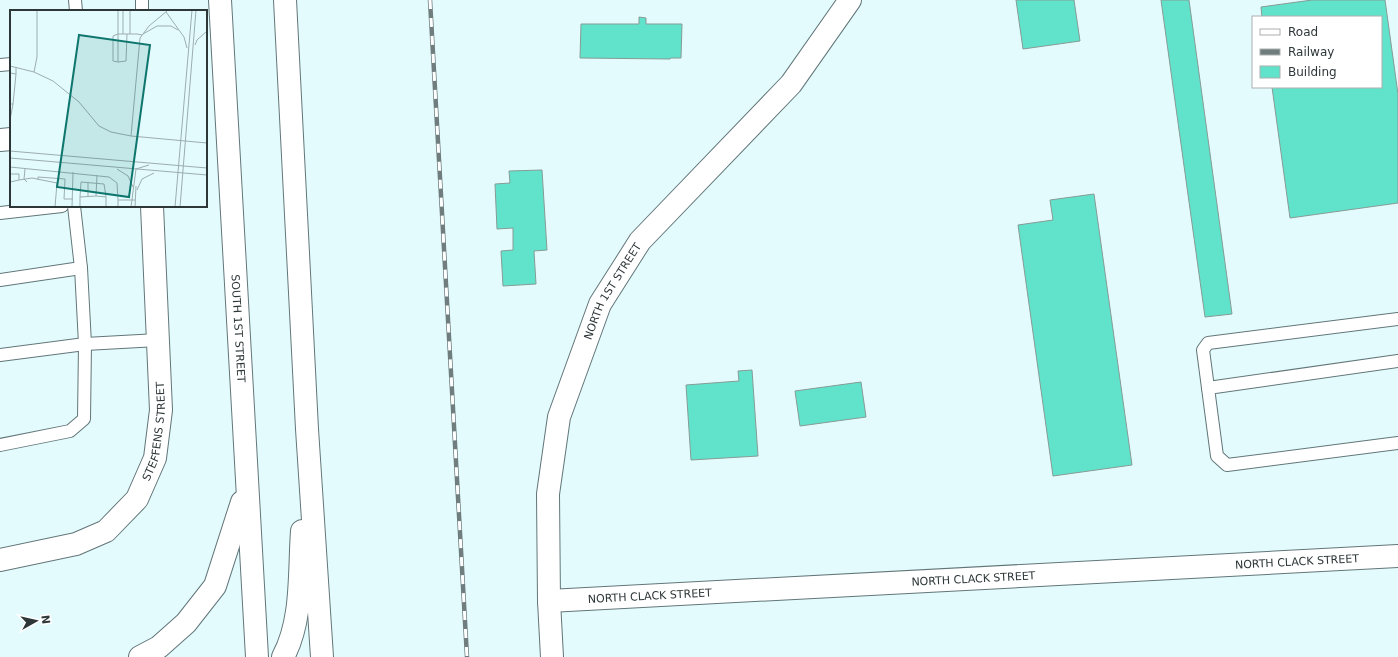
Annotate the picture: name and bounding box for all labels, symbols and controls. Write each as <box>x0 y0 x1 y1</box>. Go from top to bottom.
inset map <box>10 10 207 207</box>
legend <box>1252 16 1382 88</box>
text: Road <box>1288 25 1318 39</box>
text: Railway <box>1288 45 1334 59</box>
text: Building <box>1288 65 1337 79</box>
street label: NORTH 1ST STREET <box>581 240 644 341</box>
street label: SOUTH 1ST STREET <box>229 274 248 383</box>
street label: STEFFENS STREET <box>139 381 168 483</box>
street label: NORTH CLACK STREET <box>1235 552 1360 571</box>
street label: NORTH CLACK STREET <box>911 569 1036 588</box>
street label: NORTH CLACK STREET <box>588 586 712 605</box>
north arrow <box>16 601 56 641</box>
text: N <box>38 614 52 625</box>

